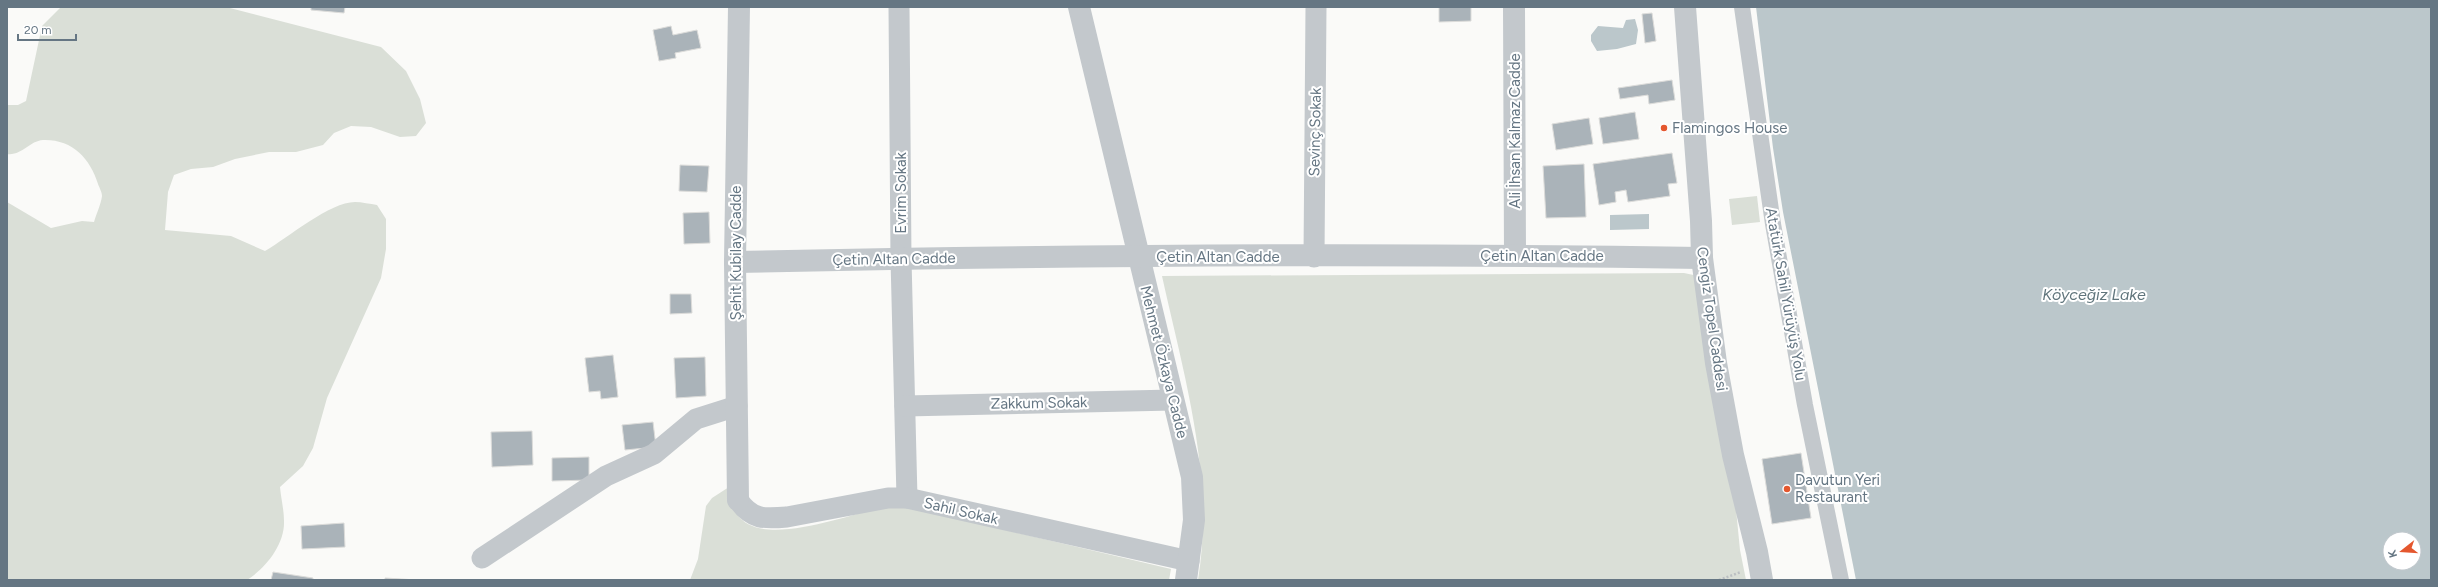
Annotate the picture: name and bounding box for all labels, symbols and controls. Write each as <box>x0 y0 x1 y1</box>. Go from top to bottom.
scale bar <box>18 16 76 42</box>
text: 20 m <box>24 23 52 37</box>
street label: Ali İhsan Kalmaz Cadde <box>1506 53 1524 209</box>
street label: Sevinç Sokak <box>1305 87 1325 176</box>
place label: Flamingos House <box>1672 119 1787 137</box>
marker: Flamingos House <box>1659 123 1669 133</box>
street label: Evrim Sokak <box>892 151 910 234</box>
street label: Şehit Kubilay Cadde <box>727 185 745 321</box>
street label: Atatürk Sahil Yürüyüş Yolu <box>1762 206 1810 382</box>
street label: Cengiz Topel Caddesi <box>1693 246 1731 392</box>
street label: Çetin Altan Cadde <box>1480 247 1604 265</box>
street label: Çetin Altan Cadde <box>1156 248 1280 266</box>
street label: Çetin Altan Cadde <box>832 249 956 269</box>
street label: Mehmet Özkaya Cadde <box>1136 284 1192 440</box>
water label: Köyceğiz Lake <box>2042 285 2146 304</box>
street label: Zakkum Sokak <box>991 393 1088 413</box>
place label: Davutun Yeri Restaurant <box>1795 471 1880 506</box>
marker: Davutun Yeri Restaurant <box>1782 484 1792 494</box>
street label: Sahil Sokak <box>922 494 1001 528</box>
north arrow <box>2382 531 2422 571</box>
text: K <box>2385 548 2400 559</box>

